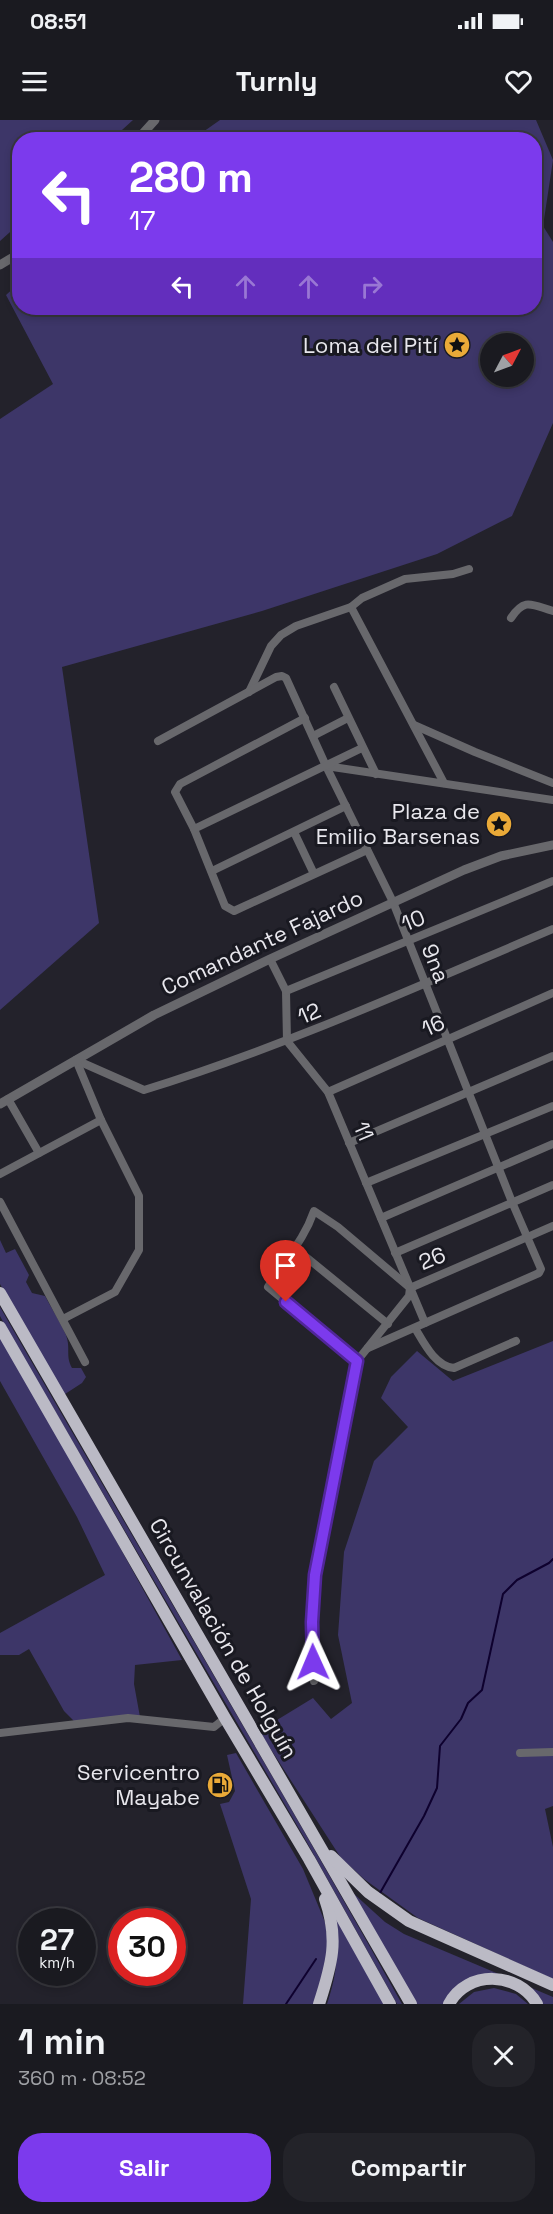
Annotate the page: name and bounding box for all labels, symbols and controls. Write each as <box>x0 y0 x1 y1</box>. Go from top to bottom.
text: 08:51 <box>30 7 87 35</box>
text: Turnly <box>236 64 317 99</box>
icon: menu <box>18 65 51 98</box>
icon: heart <box>502 65 535 98</box>
text: 280 m <box>129 151 253 204</box>
icon: left <box>30 156 108 234</box>
text: 17 <box>129 203 156 238</box>
icon: left <box>166 270 199 303</box>
icon: ahead <box>229 270 262 303</box>
icon: ahead <box>292 270 325 303</box>
icon: right <box>355 270 388 303</box>
place icon: Loma del Pití <box>442 330 472 360</box>
place label: Loma del Pití <box>303 331 439 359</box>
north arrow <box>480 333 534 387</box>
map controls <box>480 333 534 387</box>
place label: Plaza de Emilio Barsenas <box>316 797 480 850</box>
place icon: Plaza de Emilio Barsenas <box>484 809 514 839</box>
street label: Comandante Fajardo <box>157 883 367 1001</box>
street label: 10 <box>397 903 429 937</box>
street label: 9na <box>416 939 457 987</box>
street label: 12 <box>293 996 325 1030</box>
street label: 16 <box>417 1008 449 1042</box>
street label: 11 <box>348 1117 380 1145</box>
pin <box>260 1240 311 1302</box>
street label: 26 <box>414 1240 450 1276</box>
icon: arrive <box>269 1249 302 1282</box>
street label: Circunvalación de Holguín <box>144 1513 304 1763</box>
position arrow <box>281 1630 345 1694</box>
place label: Servicentro Mayabe <box>77 1758 200 1811</box>
fuel station icon: Servicentro Mayabe <box>205 1770 235 1800</box>
speed limit sign: 30 <box>108 1908 186 1986</box>
text: 27 <box>40 1920 74 1959</box>
text: km/h <box>39 1953 75 1972</box>
text: 1 min <box>18 2019 106 2065</box>
button: close <box>472 2024 535 2087</box>
text: 360 m · 08:52 <box>18 2065 146 2091</box>
button: Salir <box>18 2133 271 2202</box>
button: Compartir <box>283 2133 535 2202</box>

